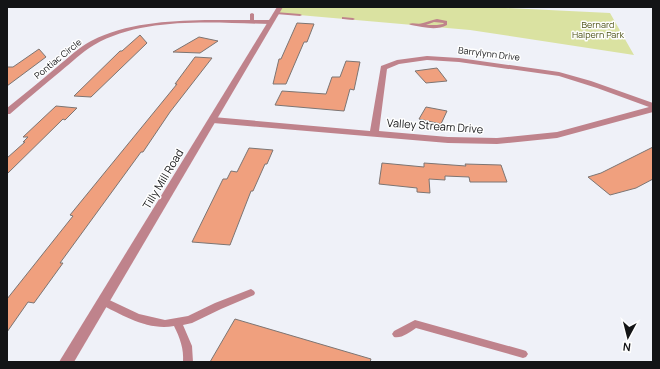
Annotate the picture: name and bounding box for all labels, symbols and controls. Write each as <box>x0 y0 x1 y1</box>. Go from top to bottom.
park label: Bernard Halpern Park <box>572 18 625 41</box>
street label: Pontiac Circle <box>31 35 84 82</box>
street label: Barrylynn Drive <box>457 43 521 64</box>
street label: Valley Stream Drive <box>386 115 484 136</box>
street label: Tilly Mill Road <box>139 146 186 212</box>
north arrow <box>608 317 648 357</box>
text: N <box>622 339 632 355</box>

